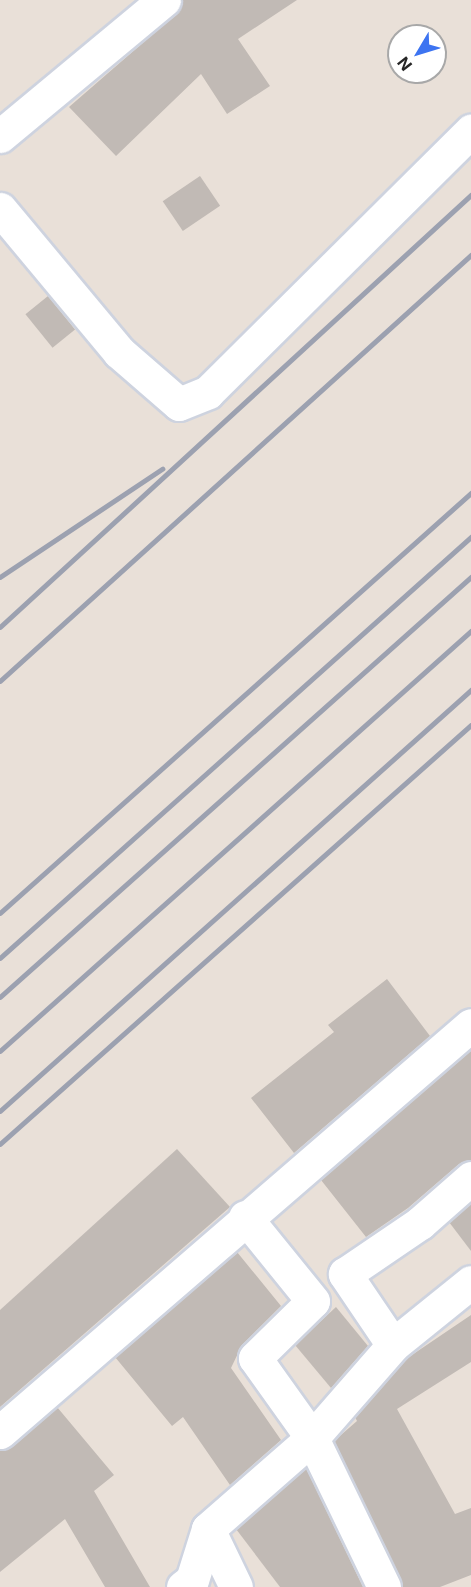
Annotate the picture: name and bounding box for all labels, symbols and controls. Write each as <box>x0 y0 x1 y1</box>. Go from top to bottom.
north arrow <box>387 24 447 84</box>
text: N <box>393 53 416 75</box>

